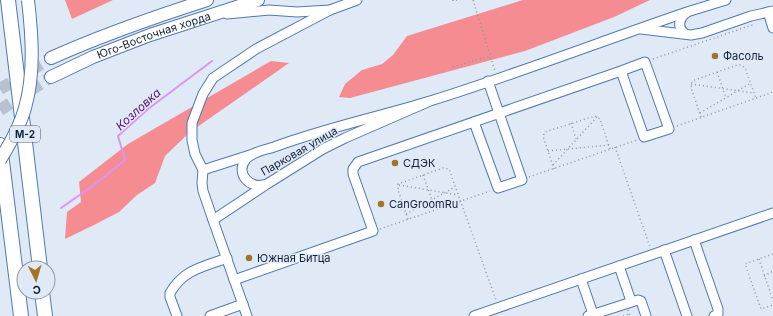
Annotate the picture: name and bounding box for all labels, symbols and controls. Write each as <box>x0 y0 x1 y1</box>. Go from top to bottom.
street label: Юго-Восточная хорда <box>95 9 212 62</box>
place label: Фасоль <box>723 49 764 63</box>
marker: Фасоль <box>710 51 720 61</box>
water label: Козловка <box>112 85 164 133</box>
street label: Парковая улица <box>258 123 340 179</box>
road number: М-2 <box>10 126 40 142</box>
place label: СДЭК <box>403 156 436 170</box>
marker: СДЭК <box>390 158 400 168</box>
place label: CanGroomRu <box>389 197 458 211</box>
marker: CanGroomRu <box>376 199 386 209</box>
place label: Южная Битца <box>257 251 330 265</box>
marker: Южная Битца <box>244 253 254 263</box>
north arrow <box>16 260 56 300</box>
text: С <box>32 283 42 297</box>

